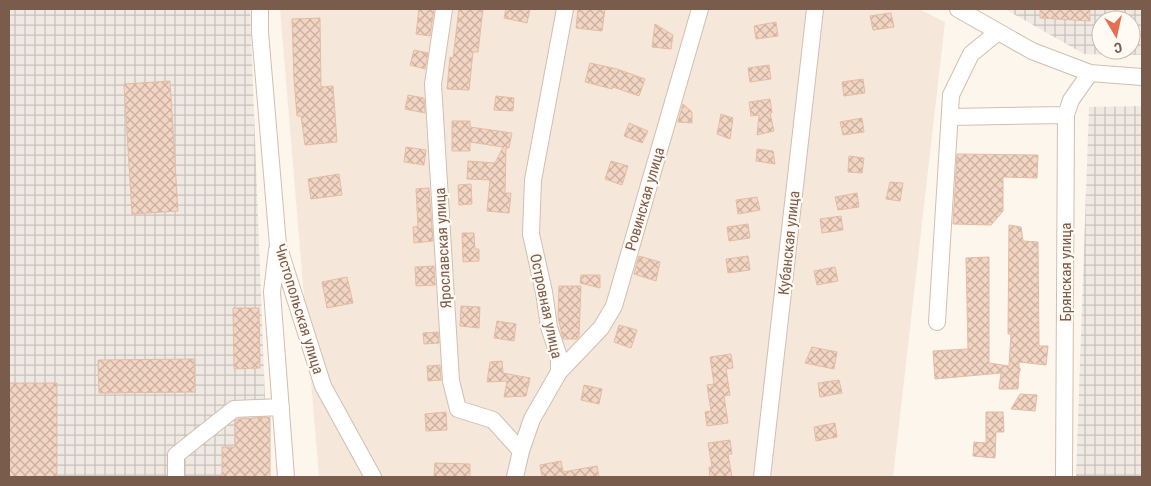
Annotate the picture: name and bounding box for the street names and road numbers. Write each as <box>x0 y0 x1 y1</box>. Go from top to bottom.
street label: Ровинская улица <box>622 145 668 253</box>
street label: Ярославская улица <box>431 187 455 309</box>
street label: Кубанская улица <box>775 190 803 296</box>
street label: Брянская улица <box>1057 223 1075 321</box>
street label: Чистопольская улица <box>271 242 327 376</box>
street label: Островная улица <box>526 252 566 360</box>

